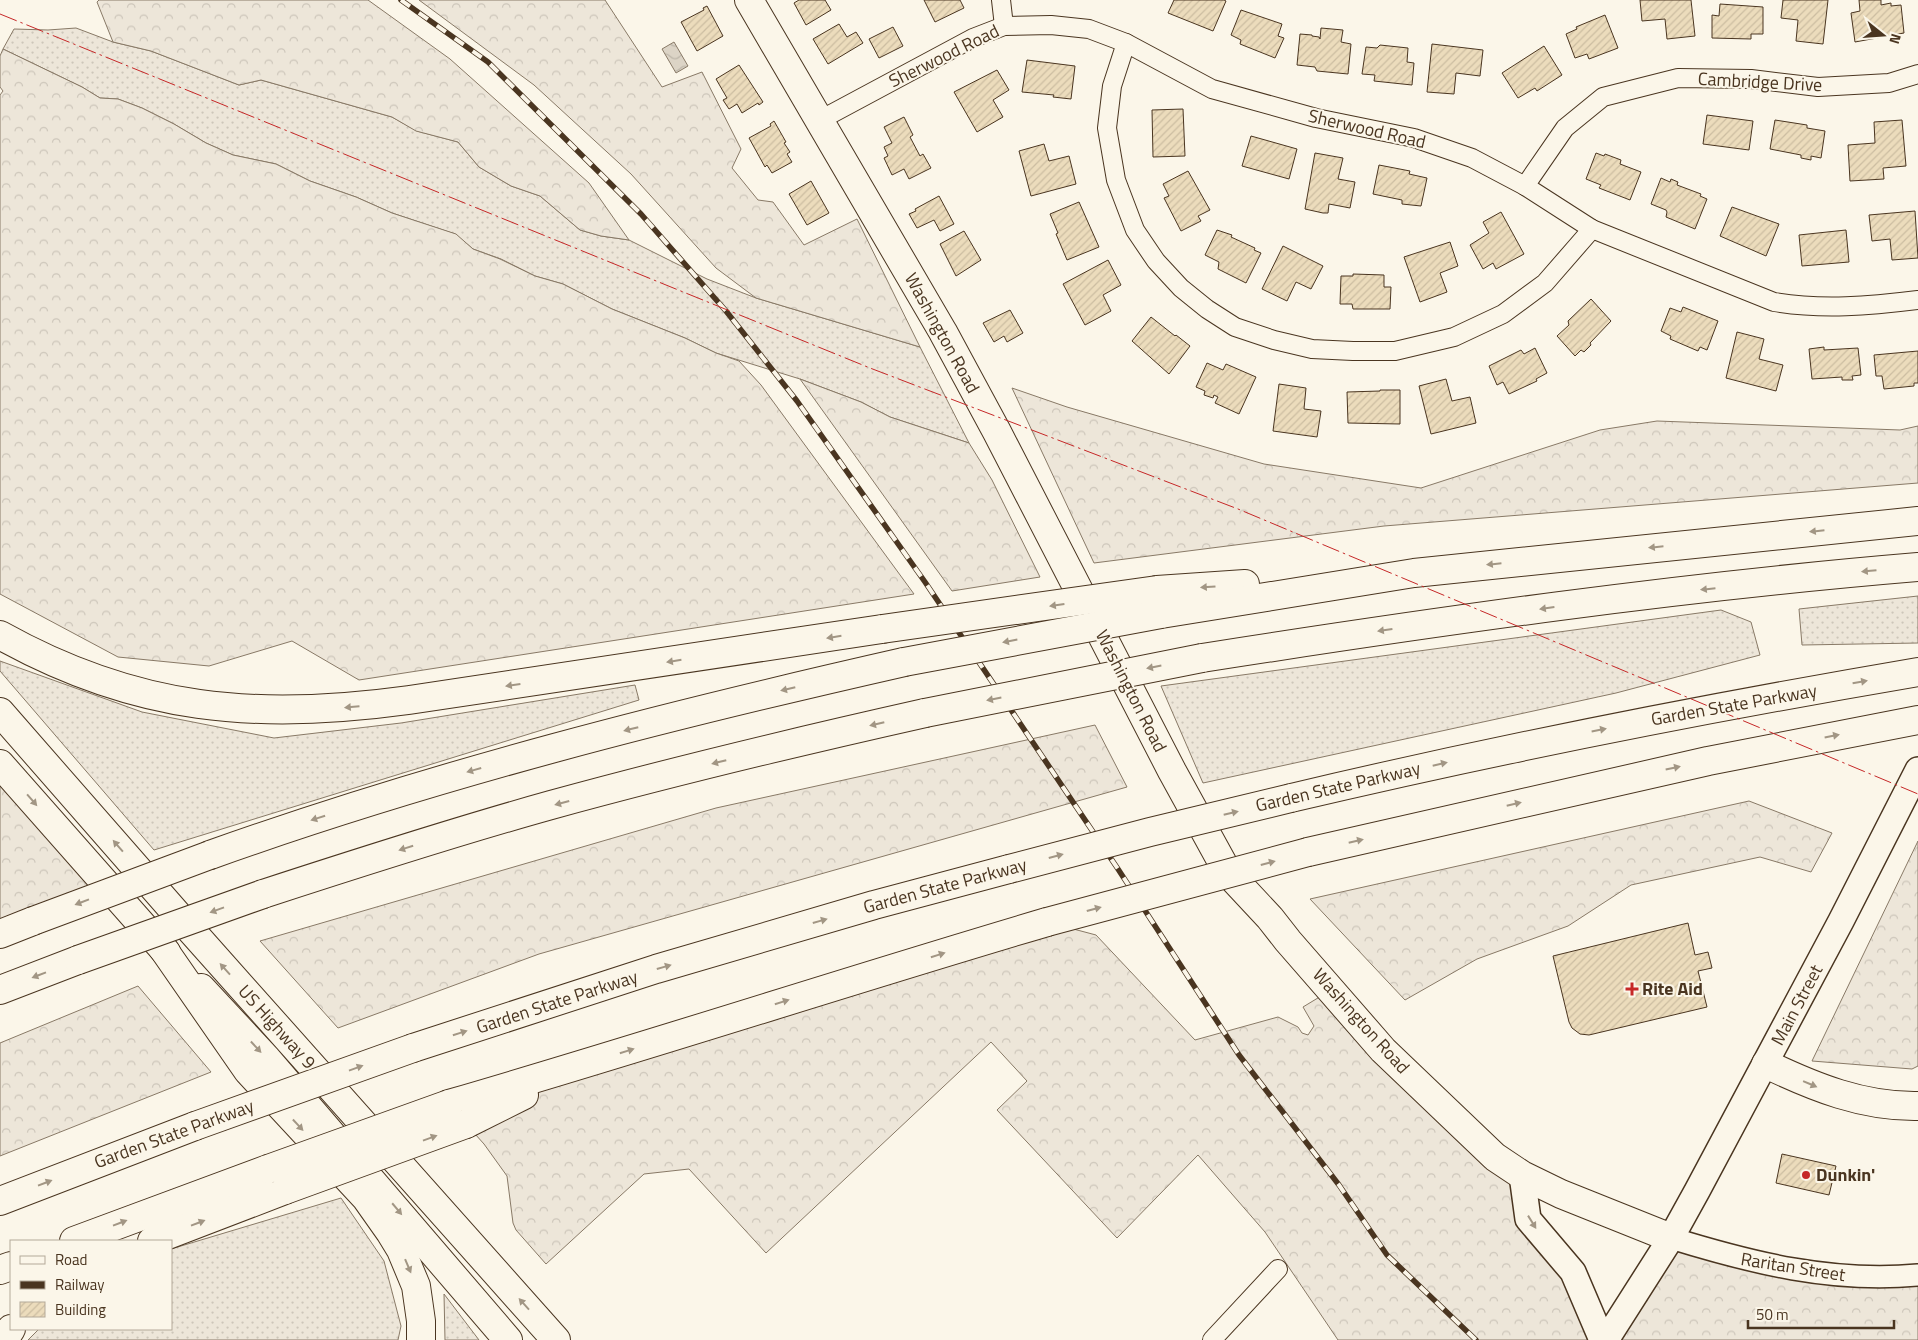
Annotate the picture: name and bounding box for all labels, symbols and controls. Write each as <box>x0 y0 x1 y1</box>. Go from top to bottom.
north arrow <box>1858 10 1908 60</box>
street label: Sherwood Road <box>884 17 1004 94</box>
text: N <box>1884 31 1907 47</box>
street label: Cambridge Drive <box>1697 65 1823 98</box>
street label: Sherwood Road <box>1306 102 1429 155</box>
street label: Washington Road <box>898 268 987 398</box>
one-way arrow <box>1809 527 1825 535</box>
one-way arrow <box>1647 543 1663 551</box>
one-way arrow <box>1486 560 1502 568</box>
one-way arrow <box>1861 567 1877 575</box>
one-way arrow <box>1200 583 1216 591</box>
one-way arrow <box>1700 585 1716 593</box>
one-way arrow <box>1049 601 1065 609</box>
one-way arrow <box>1538 604 1554 612</box>
street label: Washington Road <box>1089 625 1174 757</box>
one-way arrow <box>1377 626 1393 634</box>
one-way arrow <box>826 633 842 641</box>
one-way arrow <box>1002 638 1018 646</box>
one-way arrow <box>665 657 681 665</box>
one-way arrow <box>1146 663 1161 671</box>
street label: Garden State Parkway <box>1649 677 1819 732</box>
one-way arrow <box>1852 678 1868 686</box>
one-way arrow <box>505 682 521 690</box>
one-way arrow <box>781 685 796 693</box>
one-way arrow <box>986 695 1002 703</box>
one-way arrow <box>344 703 360 711</box>
one-way arrow <box>870 720 885 728</box>
one-way arrow <box>623 725 638 733</box>
one-way arrow <box>1592 726 1608 734</box>
one-way arrow <box>1824 732 1840 740</box>
street label: Garden State Parkway <box>1253 754 1423 819</box>
one-way arrow <box>712 758 727 766</box>
one-way arrow <box>1433 759 1449 767</box>
one-way arrow <box>1665 764 1680 772</box>
one-way arrow <box>466 767 481 775</box>
one-way arrow <box>26 794 38 806</box>
one-way arrow <box>554 799 569 807</box>
one-way arrow <box>1507 800 1522 808</box>
one-way arrow <box>1223 809 1238 817</box>
one-way arrow <box>310 814 325 822</box>
one-way arrow <box>1348 837 1363 845</box>
one-way arrow <box>113 840 124 853</box>
one-way arrow <box>398 844 413 852</box>
street label: Garden State Parkway <box>860 851 1030 920</box>
one-way arrow <box>1049 852 1064 860</box>
one-way arrow <box>1260 858 1275 866</box>
one-way arrow <box>75 899 90 906</box>
one-way arrow <box>1086 905 1102 913</box>
one-way arrow <box>209 907 224 914</box>
one-way arrow <box>813 917 828 925</box>
one-way arrow <box>930 951 945 958</box>
street label: Main Street <box>1764 959 1829 1050</box>
one-way arrow <box>657 962 672 970</box>
street label: Washington Road <box>1307 962 1416 1079</box>
one-way arrow <box>219 963 231 975</box>
street label: Garden State Parkway <box>473 963 641 1040</box>
one-way arrow <box>31 971 46 979</box>
place label: Rite Aid <box>1642 975 1703 1002</box>
street label: US Highway 9 <box>232 978 323 1075</box>
marker: Rite Aid <box>1626 983 1638 995</box>
one-way arrow <box>775 997 790 1005</box>
one-way arrow <box>452 1029 467 1036</box>
one-way arrow <box>250 1040 262 1052</box>
one-way arrow <box>620 1047 635 1055</box>
one-way arrow <box>349 1064 364 1072</box>
one-way arrow <box>1803 1080 1818 1088</box>
street label: Garden State Parkway <box>90 1092 258 1175</box>
one-way arrow <box>292 1118 304 1130</box>
one-way arrow <box>422 1134 437 1141</box>
place label: Dunkin' <box>1816 1161 1875 1188</box>
marker: Dunkin' <box>1800 1169 1812 1181</box>
one-way arrow <box>38 1178 53 1186</box>
one-way arrow <box>391 1202 402 1215</box>
one-way arrow <box>1527 1215 1536 1229</box>
one-way arrow <box>113 1219 127 1227</box>
one-way arrow <box>190 1219 205 1226</box>
legend <box>10 1240 172 1330</box>
street label: Raritan Street <box>1739 1245 1848 1288</box>
text: Road <box>55 1248 87 1271</box>
one-way arrow <box>404 1259 412 1273</box>
text: Railway <box>55 1273 105 1296</box>
text: Building <box>55 1298 106 1321</box>
one-way arrow <box>518 1298 530 1310</box>
scale bar <box>1748 1298 1894 1330</box>
text: 50 m <box>1756 1303 1789 1326</box>

